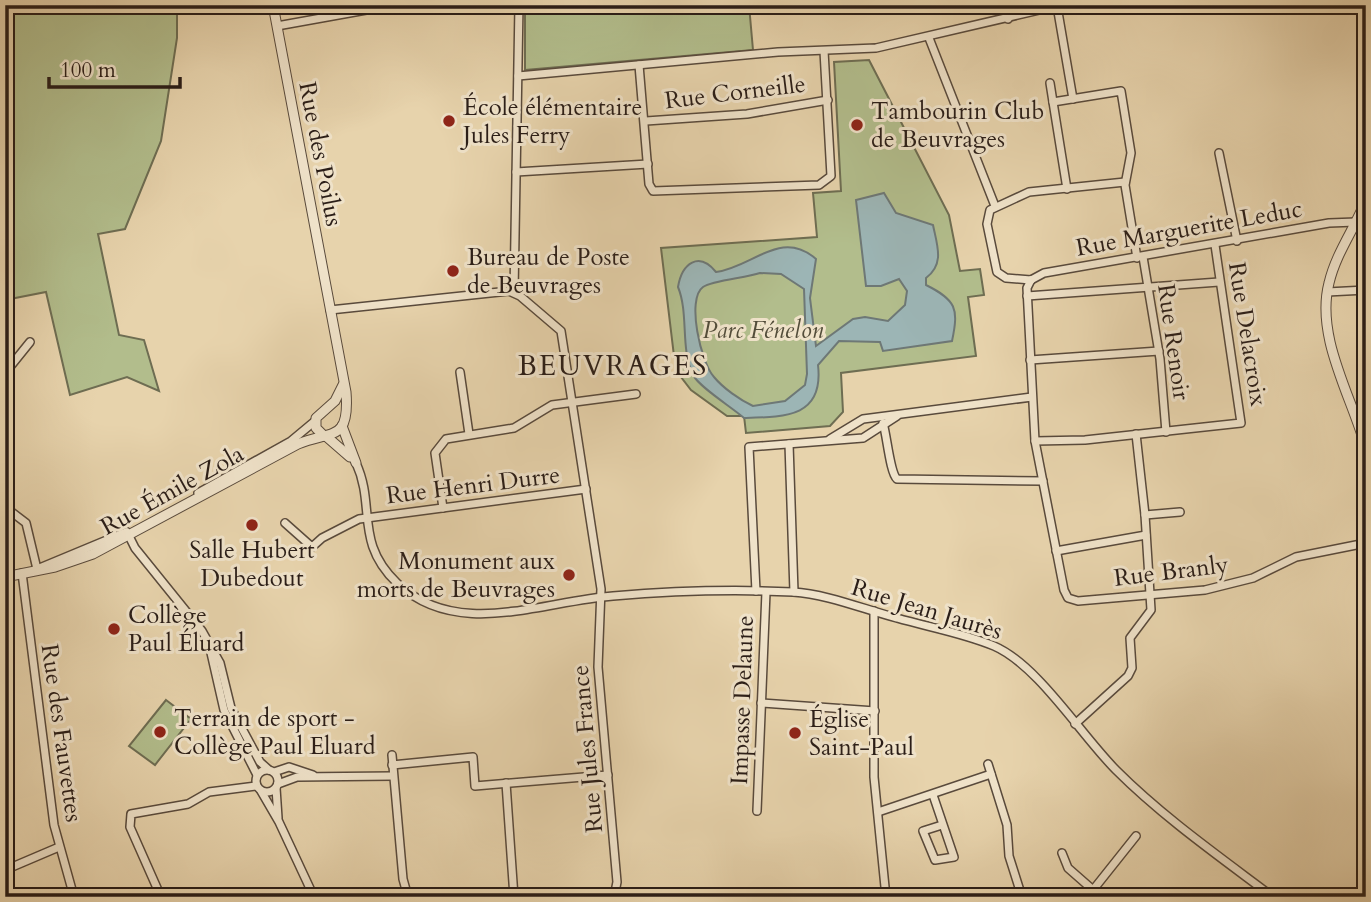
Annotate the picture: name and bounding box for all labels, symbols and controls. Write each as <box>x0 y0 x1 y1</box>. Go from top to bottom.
scale bar <box>49 46 180 90</box>
text: 100 m <box>60 56 116 85</box>
street label: Rue Corneille <box>663 67 807 118</box>
street label: Rue des Poilus <box>290 79 351 229</box>
place label: École élémentaire Jules Ferry <box>460 91 642 152</box>
place label: Tambourin Club de Beuvrages <box>871 95 1044 156</box>
marker: École élémentaire Jules Ferry <box>441 113 457 129</box>
marker: Tambourin Club de Beuvrages <box>849 117 865 133</box>
street label: Rue Marguerite Leduc <box>1073 192 1305 265</box>
place label: Bureau de Poste de Beuvrages <box>467 241 630 302</box>
street label: Rue Delacroix <box>1220 260 1275 409</box>
marker: Bureau de Poste de Beuvrages <box>445 263 461 279</box>
street label: Rue Renoir <box>1149 282 1198 402</box>
park label: Parc Fénelon <box>703 314 824 347</box>
district label: BEUVRAGES <box>518 347 708 385</box>
street label: Rue Émile Zola <box>95 437 250 543</box>
street label: Rue Henri Durre <box>384 458 562 513</box>
marker: Salle Hubert Dubedout <box>244 517 260 533</box>
place label: Salle Hubert Dubedout <box>189 534 315 595</box>
place label: Monument aux morts de Beuvrages <box>357 545 555 606</box>
street label: Rue Branly <box>1112 548 1230 595</box>
marker: Monument aux morts de Beuvrages <box>561 567 577 583</box>
street label: Rue Jean Jaurès <box>847 571 1006 648</box>
place label: Collège Paul Éluard <box>128 599 245 660</box>
street label: Impasse Delaune <box>723 615 762 785</box>
marker: Collège Paul Éluard <box>106 621 122 637</box>
street label: Rue des Fauvettes <box>33 642 90 824</box>
street label: Rue Jules France <box>564 664 611 834</box>
place label: Terrain de sport - Collège Paul Eluard <box>174 702 376 763</box>
place label: Église Saint-Paul <box>809 703 914 764</box>
marker: Terrain de sport - Collège Paul Eluard <box>152 724 168 740</box>
marker: Église Saint-Paul <box>787 725 803 741</box>

